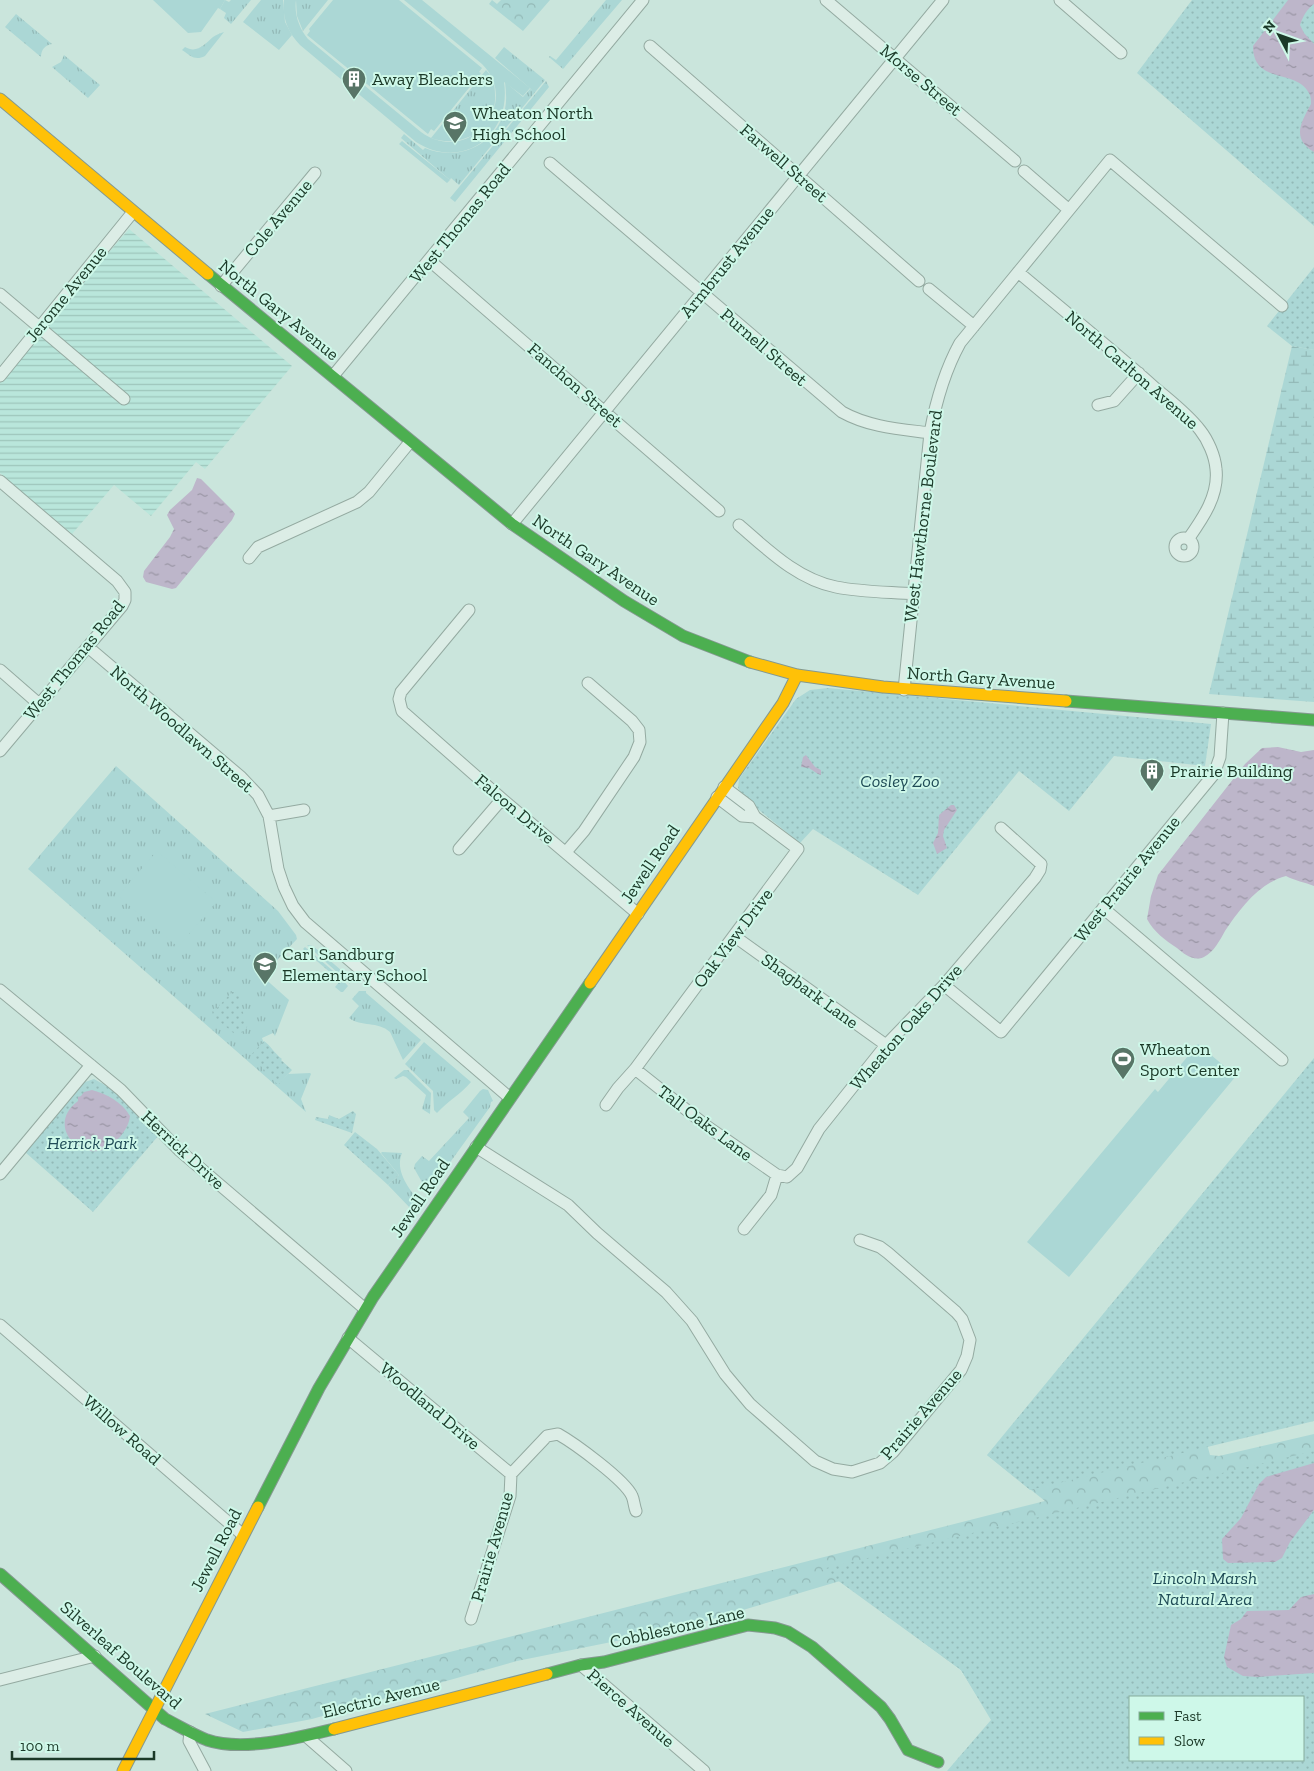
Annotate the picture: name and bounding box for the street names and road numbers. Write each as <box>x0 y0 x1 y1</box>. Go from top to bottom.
street label: Morse Street <box>876 39 967 121</box>
street label: Farwell Street <box>736 119 833 207</box>
street label: West Thomas Road <box>405 158 515 287</box>
street label: Cole Avenue <box>239 175 317 261</box>
street label: Armbrust Avenue <box>675 202 779 322</box>
street label: Jerome Avenue <box>20 241 112 347</box>
street label: North Gary Avenue <box>214 255 344 365</box>
street label: Purnell Street <box>716 303 812 391</box>
street label: North Carlton Avenue <box>1061 306 1203 434</box>
street label: Fanchon Street <box>523 338 627 432</box>
street label: West Hawthorne Boulevard <box>899 409 947 623</box>
street label: North Gary Avenue <box>528 509 664 611</box>
street label: West Thomas Road <box>19 595 129 724</box>
street label: North Woodlawn Street <box>106 661 258 797</box>
street label: North Gary Avenue <box>906 662 1056 694</box>
street label: Falcon Drive <box>471 769 559 849</box>
street label: West Prairie Avenue <box>1069 811 1185 947</box>
street label: Jewell Road <box>616 820 684 908</box>
street label: Oak View Drive <box>688 884 778 992</box>
street label: Shagbark Lane <box>757 948 863 1034</box>
street label: Wheaton Oaks Drive <box>845 959 967 1095</box>
street label: Tall Oaks Lane <box>653 1080 757 1166</box>
street label: Herrick Drive <box>137 1106 229 1194</box>
street label: Jewell Road <box>386 1154 454 1242</box>
street label: Woodland Drive <box>375 1358 485 1454</box>
street label: Prairie Avenue <box>876 1364 966 1464</box>
street label: Willow Road <box>78 1390 166 1470</box>
street label: Prairie Avenue <box>466 1490 518 1604</box>
street label: Jewell Road <box>186 1505 246 1595</box>
street label: Silverleaf Boulevard <box>56 1596 186 1714</box>
street label: Cobblestone Lane <box>608 1601 746 1653</box>
street label: Pierce Avenue <box>583 1664 679 1752</box>
street label: Electric Avenue <box>320 1673 442 1723</box>

